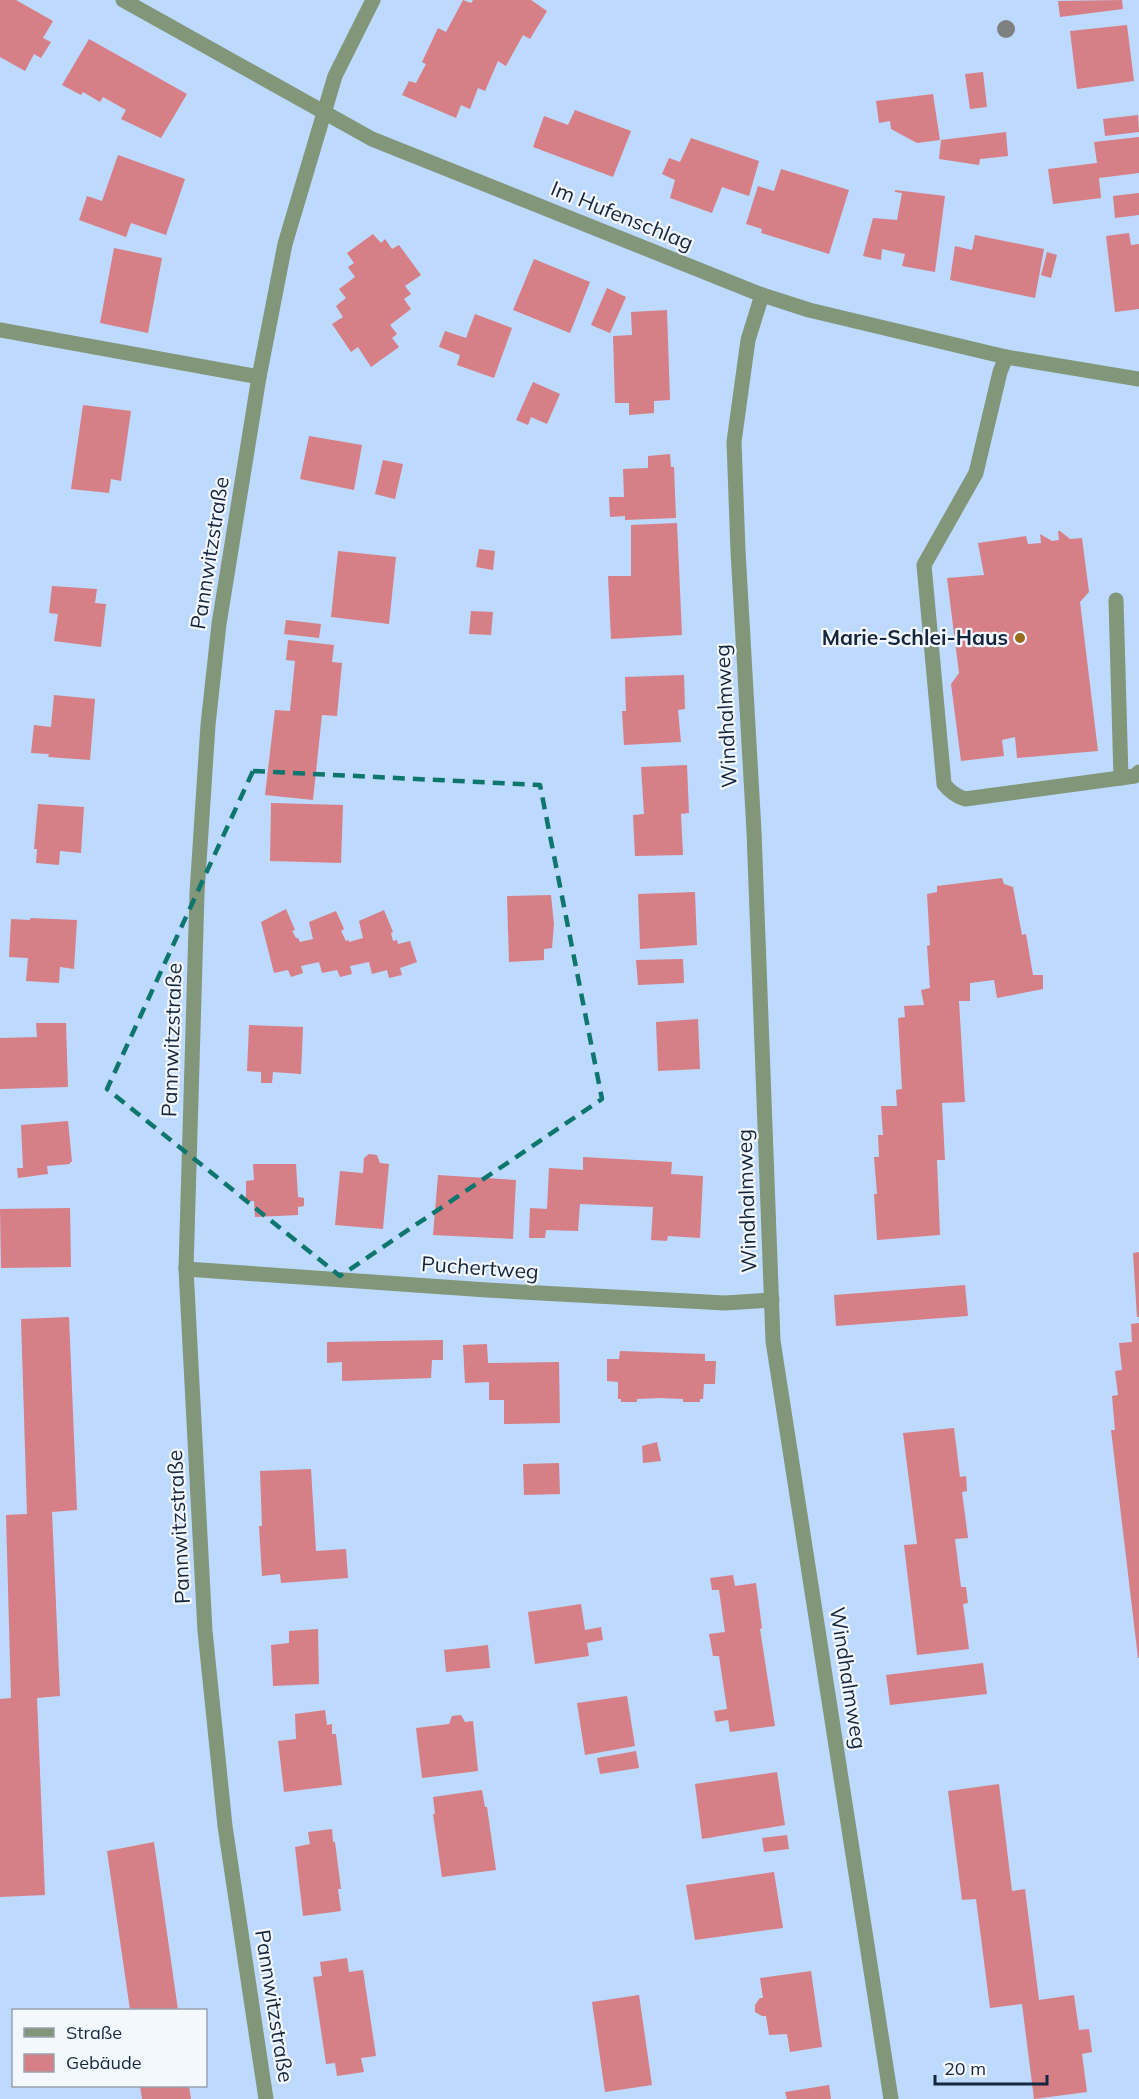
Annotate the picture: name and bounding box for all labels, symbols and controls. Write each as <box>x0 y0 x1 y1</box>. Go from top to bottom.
street label: Im Hufenschlag <box>547 175 697 255</box>
street label: Pannwitzstraße <box>184 475 234 631</box>
place label: Marie-Schlei-Haus <box>822 624 1008 650</box>
marker: Marie-Schlei-Haus <box>1013 631 1027 645</box>
street label: Windhalmweg <box>708 644 742 788</box>
street label: Pannwitzstraße <box>155 962 187 1117</box>
street label: Windhalmweg <box>731 1129 762 1273</box>
street label: Puchertweg <box>420 1250 540 1284</box>
street label: Pannwitzstraße <box>161 1449 195 1605</box>
street label: Windhalmweg <box>825 1605 873 1751</box>
street label: Pannwitzstraße <box>250 1928 300 2084</box>
legend <box>12 2009 207 2087</box>
text: Straße <box>66 2021 122 2044</box>
scale bar <box>935 2048 1048 2086</box>
text: Gebäude <box>66 2051 142 2074</box>
text: 20 m <box>944 2057 986 2080</box>

